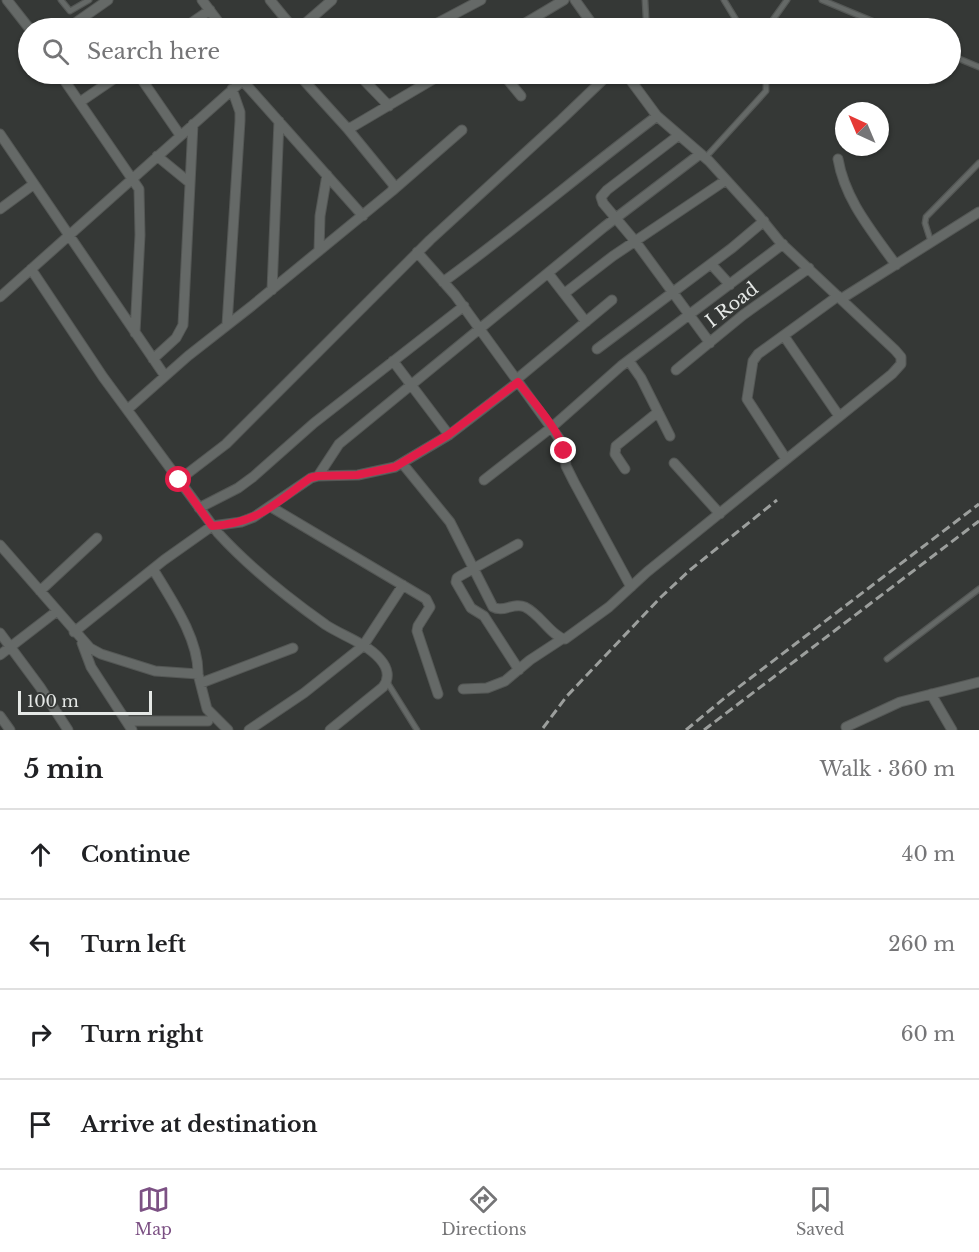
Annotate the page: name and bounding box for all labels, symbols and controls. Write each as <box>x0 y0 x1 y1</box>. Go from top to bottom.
search box <box>18 18 961 84</box>
icon: search <box>39 35 72 68</box>
text: Search here <box>87 38 220 65</box>
north arrow <box>835 102 889 156</box>
street label: I Road <box>701 278 763 332</box>
route end <box>550 437 576 463</box>
route start <box>165 466 191 492</box>
scale bar <box>18 688 152 716</box>
text: 100 m <box>27 691 79 711</box>
text: 5 min <box>24 753 103 785</box>
text: Walk · 360 m <box>820 757 955 781</box>
icon: ahead <box>24 838 57 871</box>
text: Continue <box>81 841 190 868</box>
text: 40 m <box>902 842 955 866</box>
icon: left <box>24 928 57 961</box>
text: Turn left <box>81 931 186 958</box>
text: 260 m <box>888 932 955 956</box>
icon: right <box>24 1018 57 1051</box>
text: Turn right <box>81 1021 203 1048</box>
text: 60 m <box>901 1022 955 1046</box>
icon: arrive <box>24 1108 57 1141</box>
text: Arrive at destination <box>81 1111 318 1138</box>
tab: Map <box>135 1183 172 1239</box>
tab: Directions <box>441 1183 526 1239</box>
tab: Saved <box>796 1183 844 1239</box>

